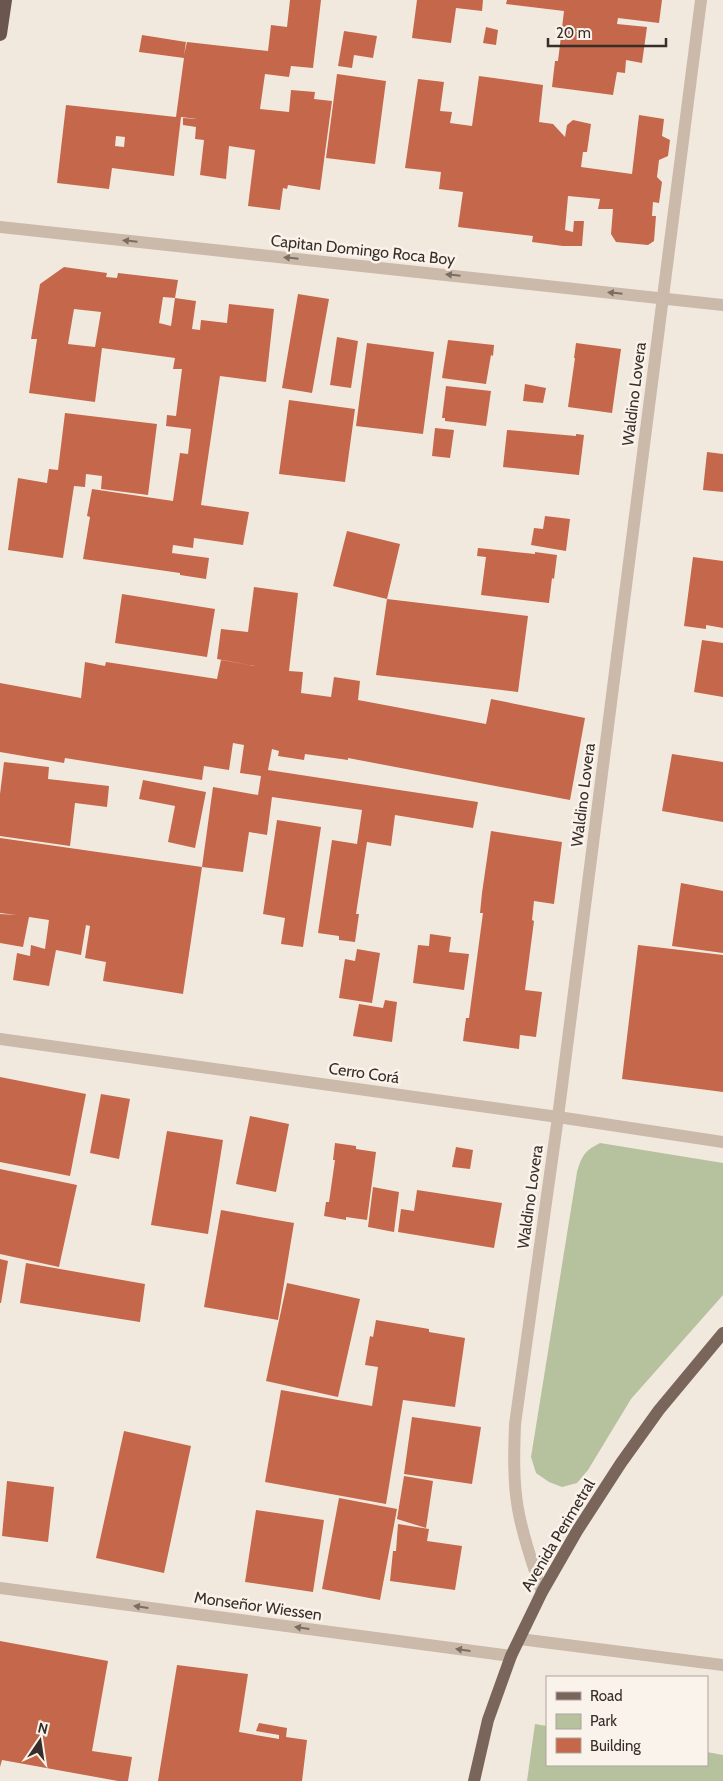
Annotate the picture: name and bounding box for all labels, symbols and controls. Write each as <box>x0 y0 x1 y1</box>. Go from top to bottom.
scale bar <box>548 15 666 47</box>
text: 20 m <box>556 24 591 42</box>
street label: Capitan Domingo Roca Boy <box>270 231 456 269</box>
one-way arrow <box>122 237 138 245</box>
one-way arrow <box>283 254 299 262</box>
one-way arrow <box>445 271 461 279</box>
one-way arrow <box>606 288 622 296</box>
street label: Waldino Lovera <box>618 341 650 447</box>
street label: Waldino Lovera <box>567 742 599 848</box>
street label: Cerro Corá <box>327 1059 401 1087</box>
street label: Waldino Lovera <box>513 1144 547 1250</box>
street label: Avenida Perimetral <box>517 1475 599 1594</box>
street label: Monseñor Wiessen <box>193 1588 323 1624</box>
one-way arrow <box>133 1602 149 1610</box>
one-way arrow <box>294 1624 310 1632</box>
one-way arrow <box>455 1646 471 1654</box>
legend <box>546 1676 708 1766</box>
text: Road <box>590 1687 623 1705</box>
text: Park <box>590 1712 617 1730</box>
north arrow <box>15 1716 65 1766</box>
text: N <box>36 1718 50 1738</box>
text: Building <box>590 1737 641 1755</box>

